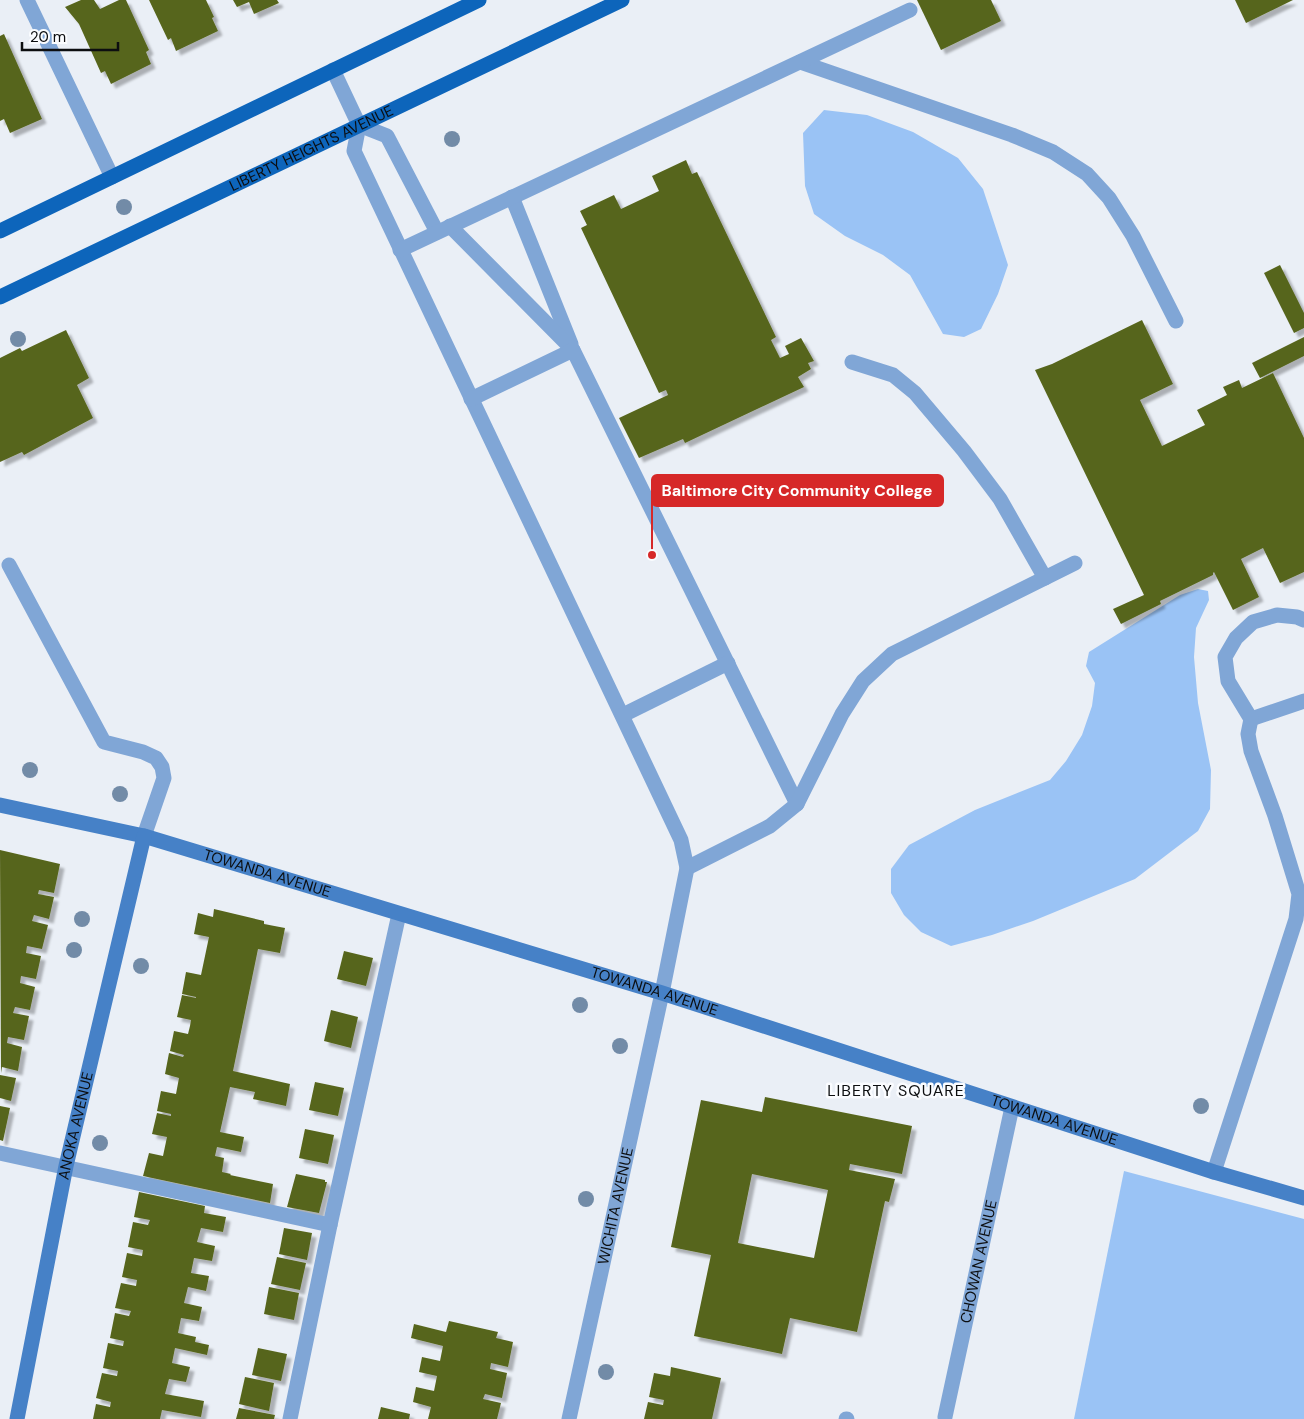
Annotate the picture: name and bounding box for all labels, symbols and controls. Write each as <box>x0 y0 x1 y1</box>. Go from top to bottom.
scale bar <box>22 20 119 52</box>
text: 20 m <box>30 27 66 47</box>
street label: LIBERTY HEIGHTS AVENUE <box>226 101 397 196</box>
callout: Baltimore City Community College <box>652 475 943 506</box>
text: Baltimore City Community College <box>662 480 932 501</box>
street label: TOWANDA AVENUE <box>201 845 333 902</box>
street label: TOWANDA AVENUE <box>589 962 721 1021</box>
street label: ANOKA AVENUE <box>54 1070 98 1182</box>
district label: LIBERTY SQUARE <box>827 1080 965 1101</box>
street label: TOWANDA AVENUE <box>988 1090 1120 1150</box>
street label: WICHITA AVENUE <box>593 1146 638 1267</box>
street label: CHOWAN AVENUE <box>956 1198 1002 1325</box>

